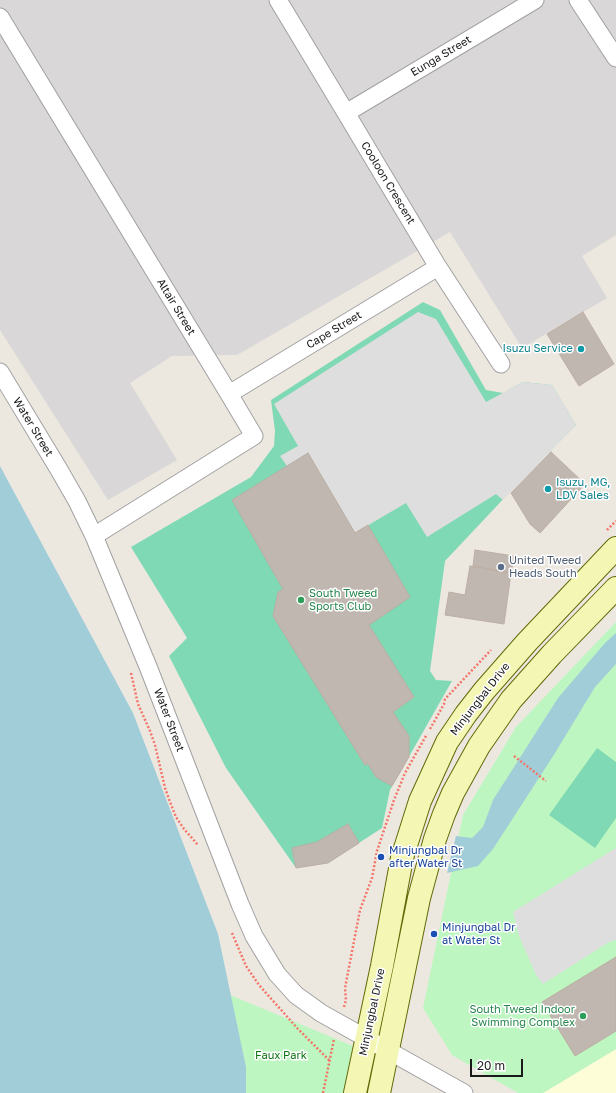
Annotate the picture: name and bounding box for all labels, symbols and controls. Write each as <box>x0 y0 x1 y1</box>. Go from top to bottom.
street label: Eunga Street <box>408 33 474 79</box>
street label: Cooloon Crescent <box>358 139 418 227</box>
street label: Altair Street <box>154 276 198 338</box>
street label: Cape Street <box>304 308 364 352</box>
place label: Isuzu Service <box>503 342 573 356</box>
marker: Isuzu Service <box>576 344 586 354</box>
street label: Water Street <box>10 395 56 459</box>
place label: Isuzu, MG, LDV Sales <box>556 476 611 502</box>
marker: Isuzu, MG, LDV Sales <box>543 484 553 494</box>
place label: United Tweed Heads South <box>509 554 581 580</box>
marker: United Tweed Heads South <box>496 562 506 572</box>
place label: South Tweed Sports Club <box>309 587 377 613</box>
marker: South Tweed Sports Club <box>296 595 306 605</box>
street label: Minjungbal Drive <box>447 660 513 738</box>
street label: Water Street <box>151 687 187 753</box>
place label: Minjungbal Dr after Water St <box>389 844 463 870</box>
marker: Minjungbal Dr after Water St <box>376 852 386 862</box>
place label: Minjungbal Dr at Water St <box>442 921 516 947</box>
marker: Minjungbal Dr at Water St <box>429 929 439 939</box>
street label: Minjungbal Drive <box>356 967 388 1057</box>
place label: South Tweed Indoor Swimming Complex <box>469 1003 575 1029</box>
marker: South Tweed Indoor Swimming Complex <box>578 1011 588 1021</box>
park label: Faux Park <box>255 1049 307 1063</box>
scale bar <box>472 1051 525 1077</box>
text: 20 m <box>477 1058 505 1073</box>

